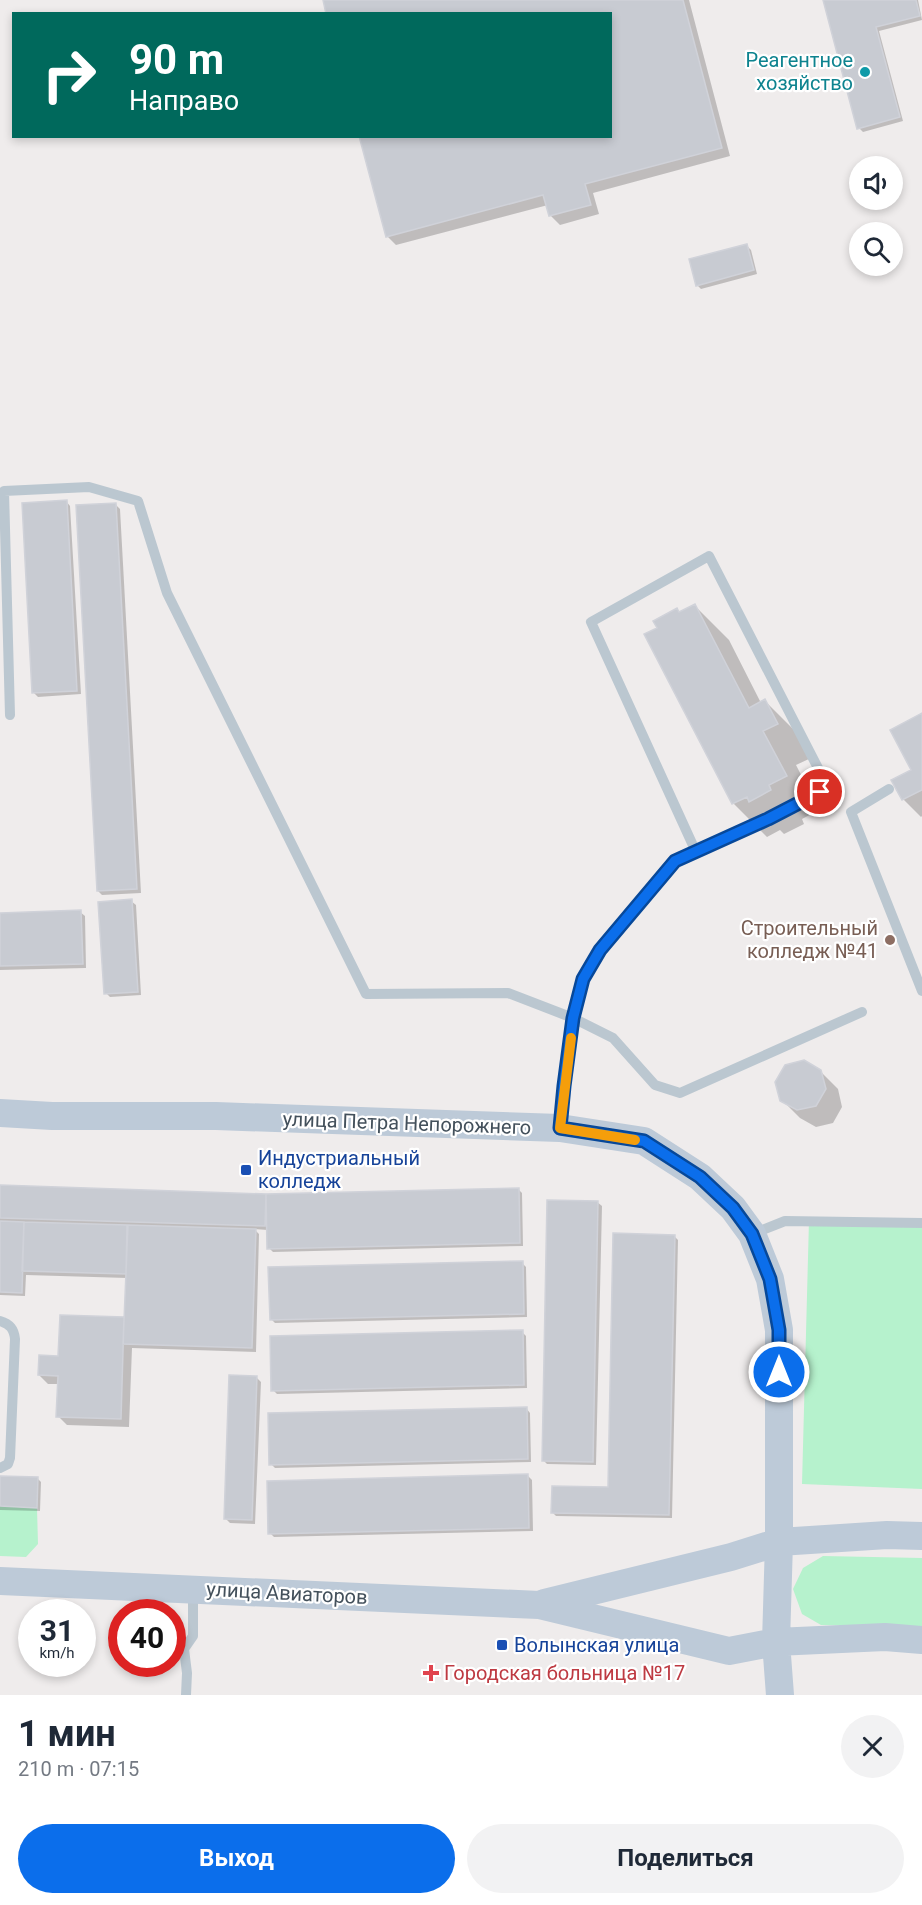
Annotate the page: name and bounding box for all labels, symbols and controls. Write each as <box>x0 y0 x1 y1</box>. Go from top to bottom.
text: 90 m <box>129 35 224 84</box>
icon: right <box>30 36 108 114</box>
place label: Реагентное хозяйство <box>746 48 853 95</box>
marker: Реагентное хозяйство <box>858 65 872 79</box>
text: Направо <box>129 85 239 117</box>
map controls <box>849 156 903 276</box>
button: sound <box>849 156 903 210</box>
button: search <box>849 222 903 276</box>
pin <box>794 766 845 817</box>
icon: arrive <box>803 775 836 808</box>
place label: Строительный колледж №41 <box>741 916 878 963</box>
marker: Строительный колледж №41 <box>883 933 897 947</box>
street label: улица Петра Непорожнего <box>282 1107 532 1139</box>
place label: Индустриальный колледж <box>258 1146 420 1193</box>
marker: Индустриальный колледж <box>239 1163 253 1177</box>
position arrow <box>747 1340 811 1404</box>
street label: улица Авиаторов <box>206 1577 368 1609</box>
speed limit sign: 40 <box>108 1599 186 1677</box>
text: 31 <box>40 1613 74 1648</box>
place label: Волынская улица <box>514 1633 679 1657</box>
marker: Волынская улица <box>495 1638 509 1652</box>
text: km/h <box>39 1644 75 1662</box>
place label: Городская больница №17 <box>444 1661 685 1685</box>
marker: Городская больница №17 <box>422 1664 440 1682</box>
text: 1 мин <box>18 1713 116 1755</box>
button: close <box>841 1715 904 1778</box>
text: 210 m · 07:15 <box>18 1757 139 1781</box>
button: Выход <box>18 1824 455 1893</box>
button: Поделиться <box>467 1824 904 1893</box>

